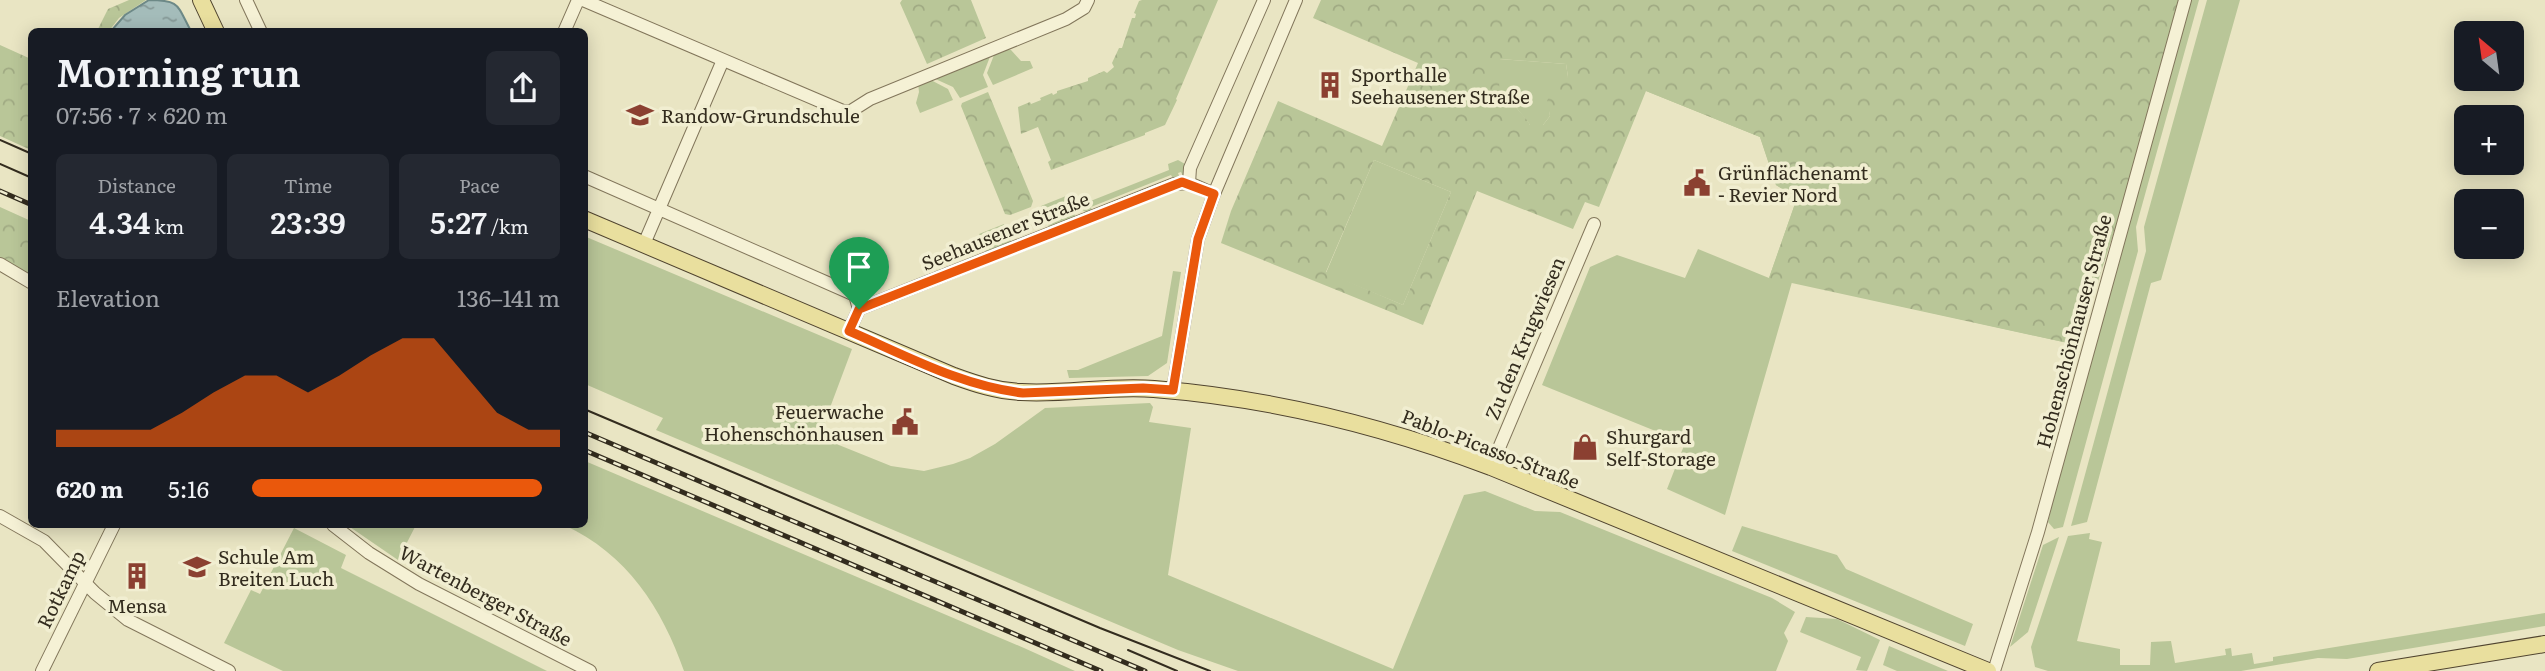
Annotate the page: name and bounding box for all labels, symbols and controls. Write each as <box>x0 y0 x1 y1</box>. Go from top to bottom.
north arrow <box>2454 21 2524 91</box>
map controls <box>2454 21 2524 259</box>
text: Morning run <box>56 42 301 99</box>
button: share <box>486 51 560 125</box>
place label: Sporthalle Seehausener Straße <box>1351 60 1530 110</box>
building icon: Sporthalle Seehausener Straße <box>1315 70 1345 100</box>
text: 07:56 · 7 × 620 m <box>56 97 228 131</box>
school or university icon: Randow-Grundschule <box>625 100 655 130</box>
place label: Randow-Grundschule <box>661 101 860 129</box>
button: + <box>2454 105 2524 175</box>
place label: Grünflächenamt - Revier Nord <box>1718 158 1869 208</box>
public building icon: Grünflächenamt - Revier Nord <box>1682 168 1712 198</box>
text: Distance <box>97 171 176 199</box>
text: Time <box>284 171 332 199</box>
text: Pace <box>459 171 500 199</box>
street label: Seehausener Straße <box>917 183 1093 276</box>
button: − <box>2454 189 2524 259</box>
text: 4.34 <box>89 199 150 243</box>
text: 23:39 <box>270 199 346 243</box>
text: 5:27 <box>430 199 487 243</box>
street label: Hohenschönhauser Straße <box>2028 211 2118 451</box>
text: km <box>150 212 184 240</box>
text: /km <box>487 212 529 240</box>
pin <box>829 237 889 309</box>
icon: arrive <box>840 248 878 286</box>
street label: Zu den Krugwiesen <box>1477 252 1571 424</box>
text: Elevation <box>56 280 160 314</box>
text: 136–141 m <box>457 280 560 314</box>
place label: Feuerwache Hohenschönhausen <box>704 397 884 447</box>
street label: Pablo-Picasso-Straße <box>1398 401 1584 495</box>
public building icon: Feuerwache Hohenschönhausen <box>890 407 920 437</box>
place label: Shurgard Self-Storage <box>1606 422 1716 472</box>
shop icon: Shurgard Self-Storage <box>1570 432 1600 462</box>
text: 620 m <box>56 471 123 505</box>
text: 5:16 <box>168 471 209 505</box>
street label: Wartenberger Straße <box>395 538 577 653</box>
place label: Schule Am Breiten Luch <box>218 542 334 592</box>
street label: Rotkamp <box>29 545 91 633</box>
school or university icon: Schule Am Breiten Luch <box>182 552 212 582</box>
building icon: Mensa <box>122 561 152 591</box>
place label: Mensa <box>107 591 168 619</box>

